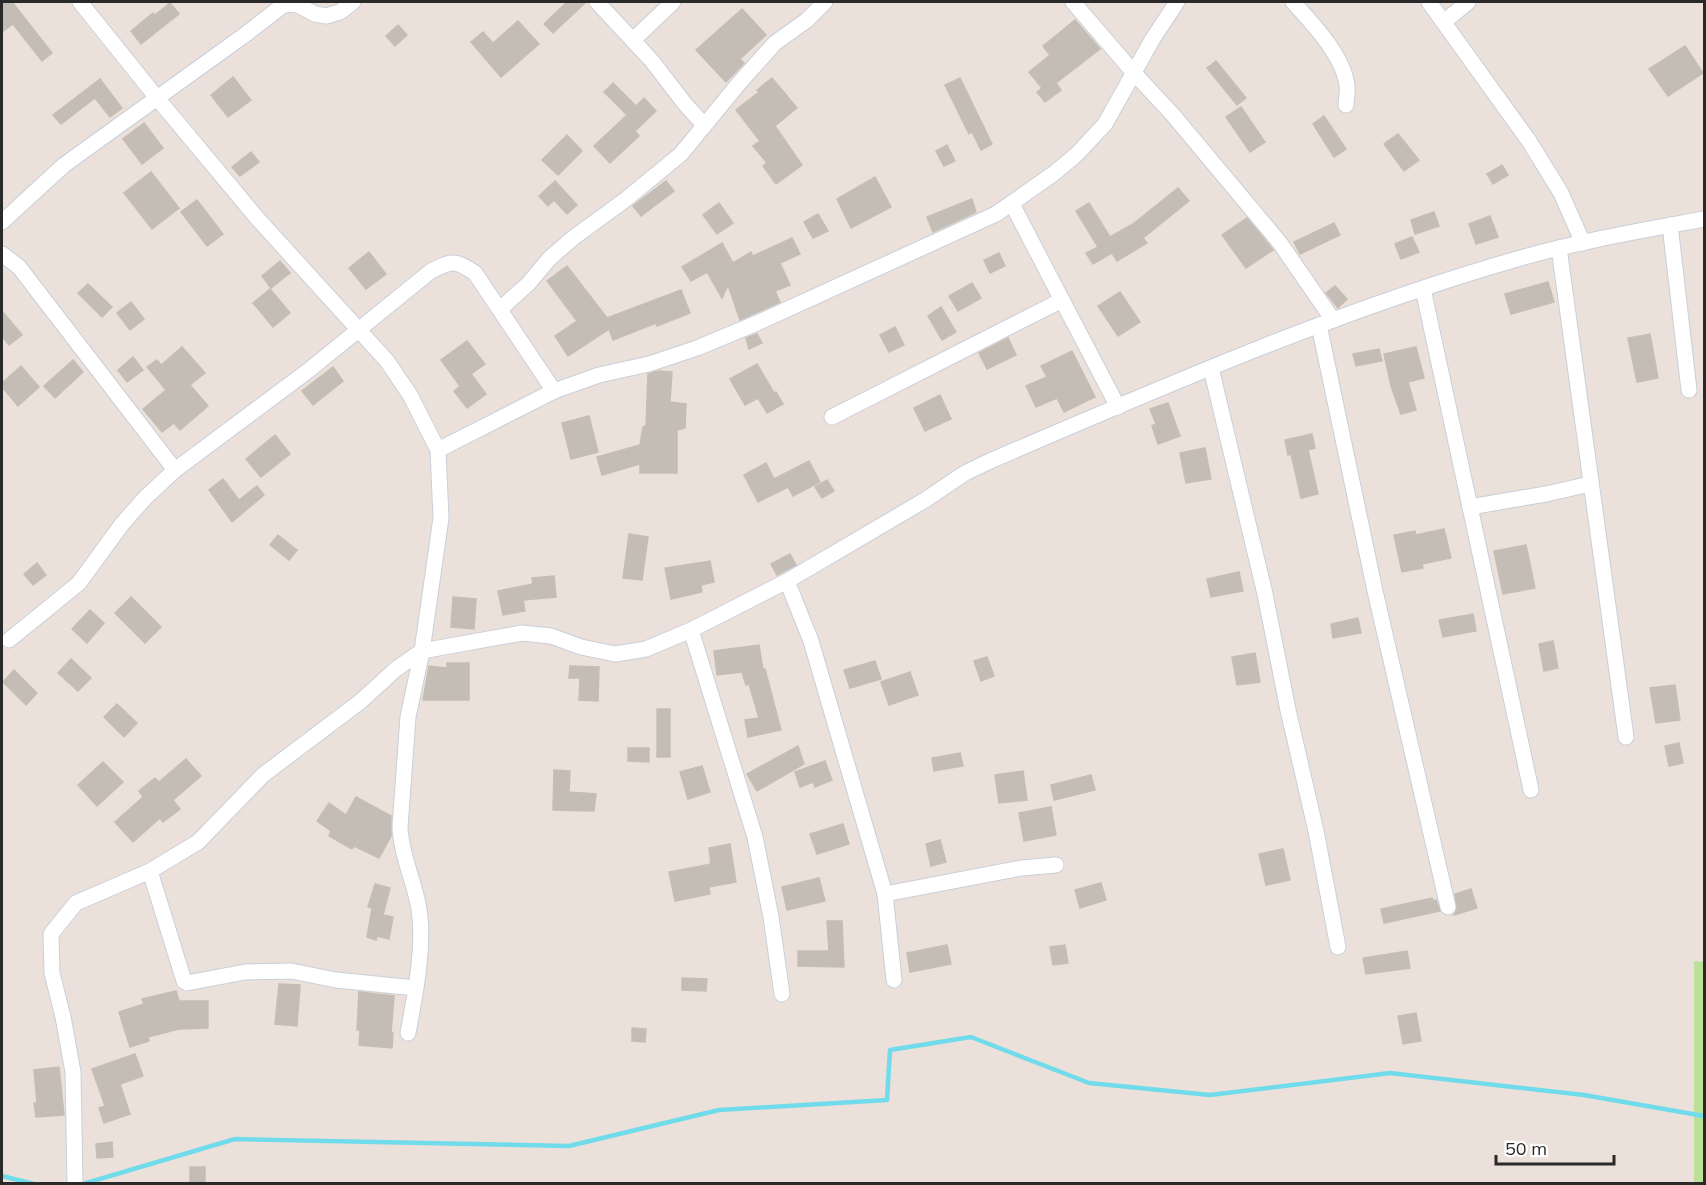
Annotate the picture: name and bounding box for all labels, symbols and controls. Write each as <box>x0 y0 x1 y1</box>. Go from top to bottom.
scale bar <box>1496 1128 1614 1166</box>
text: 50 m <box>1505 1137 1547 1160</box>

